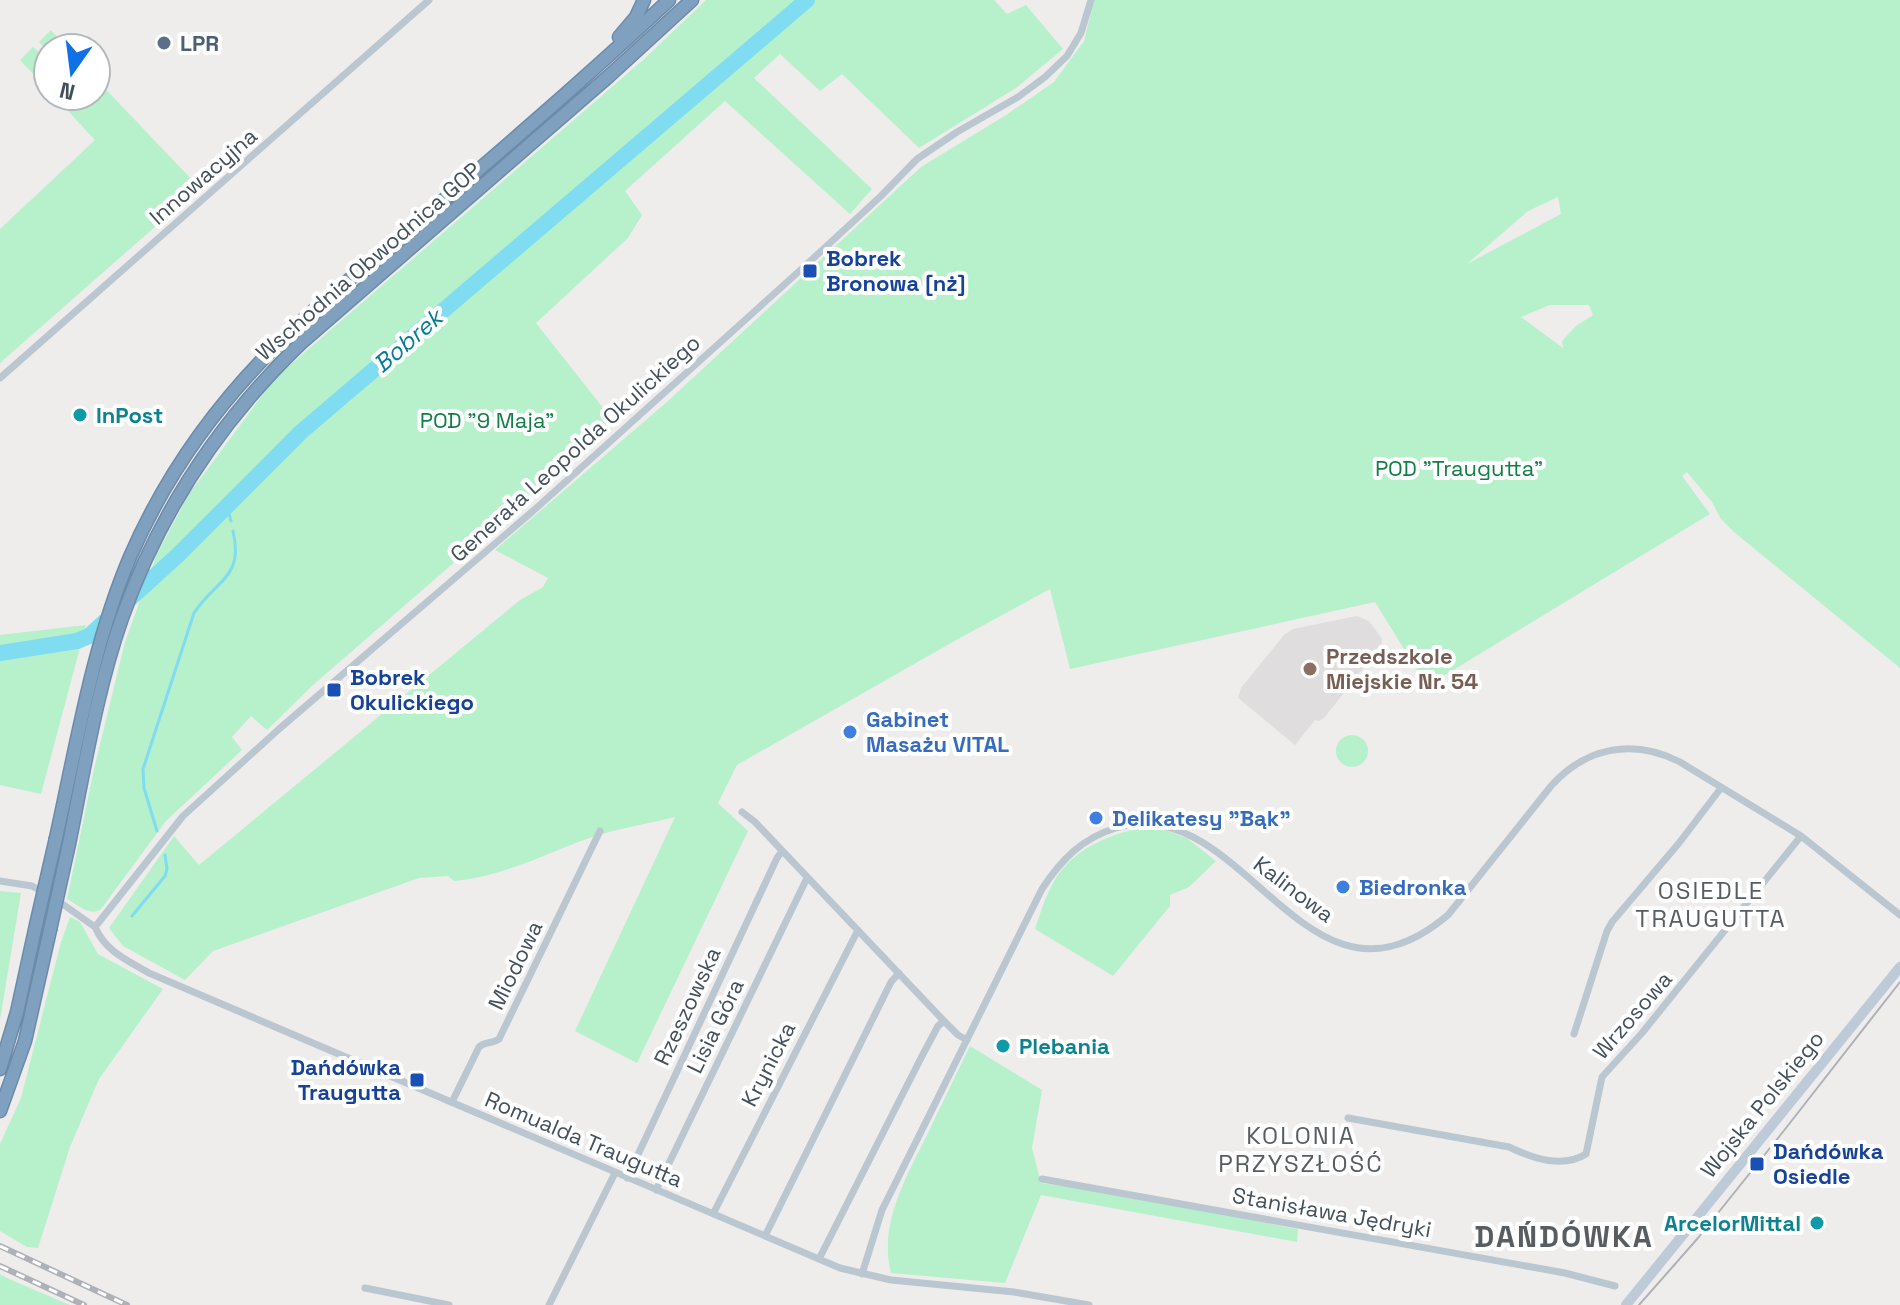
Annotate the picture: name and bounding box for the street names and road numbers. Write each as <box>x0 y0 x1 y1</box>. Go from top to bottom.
street label: Innowacyjna <box>143 121 263 230</box>
street label: Wschodnia Obwodnica GOP <box>250 156 486 366</box>
street label: Generała Leopolda Okulickiego <box>444 328 706 568</box>
street label: Kalinowa <box>1248 850 1340 929</box>
street label: Miodowa <box>481 916 549 1014</box>
street label: Rzeszowska <box>647 942 727 1070</box>
street label: Wrzosowa <box>1586 965 1678 1065</box>
street label: Lisia Góra <box>680 974 750 1078</box>
street label: Krynicka <box>735 1017 801 1111</box>
street label: Wojska Polskiego <box>1694 1025 1830 1183</box>
street label: Romualda Traugutta <box>481 1085 687 1193</box>
street label: Stanisława Jędryki <box>1230 1181 1434 1243</box>

